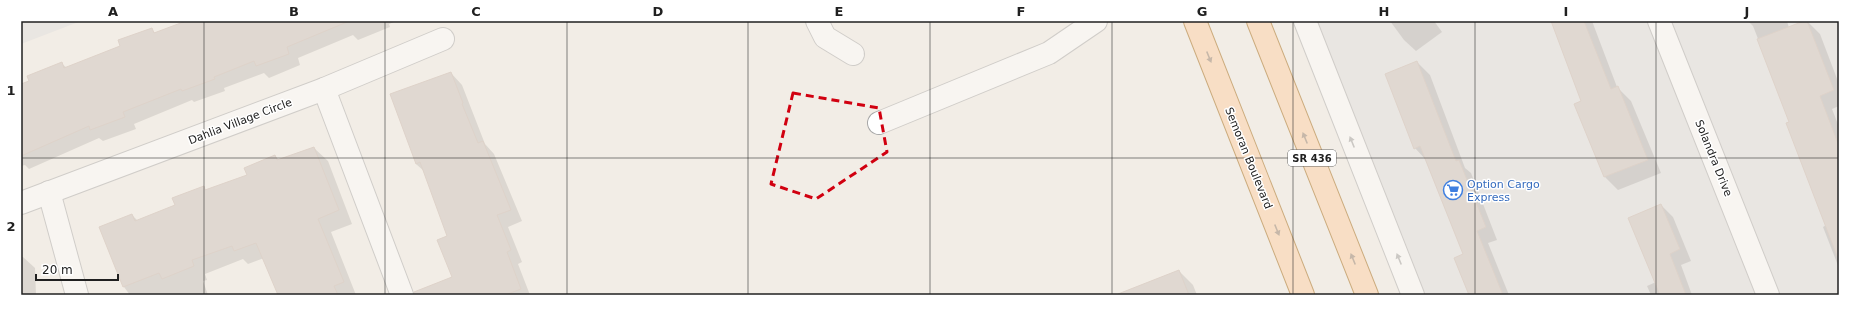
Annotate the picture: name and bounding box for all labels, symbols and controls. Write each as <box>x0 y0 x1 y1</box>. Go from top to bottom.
text: A <box>108 4 118 19</box>
text: B <box>289 4 299 19</box>
text: C <box>471 4 481 19</box>
text: D <box>653 4 664 19</box>
text: E <box>835 4 843 19</box>
text: F <box>1017 4 1025 19</box>
text: G <box>1197 4 1207 19</box>
text: H <box>1379 4 1389 19</box>
text: I <box>1564 4 1568 19</box>
text: J <box>1744 4 1749 19</box>
one-way arrow <box>1206 52 1212 64</box>
text: 1 <box>6 83 16 98</box>
street label: Dahlia Village Circle <box>187 96 294 147</box>
street label: Semoran Boulevard <box>1222 105 1275 211</box>
street label: Solandra Drive <box>1692 118 1735 199</box>
one-way arrow <box>1301 131 1307 143</box>
one-way arrow <box>1349 135 1355 147</box>
road number: SR 436 <box>1288 150 1336 166</box>
place label: Option Cargo Express <box>1467 178 1540 204</box>
supermarket icon: Option Cargo Express <box>1442 179 1464 201</box>
text: 2 <box>6 219 16 234</box>
one-way arrow <box>1275 225 1281 237</box>
one-way arrow <box>1349 252 1355 264</box>
one-way arrow <box>1395 252 1401 264</box>
scale bar <box>36 256 118 282</box>
text: 20 m <box>42 263 73 277</box>

